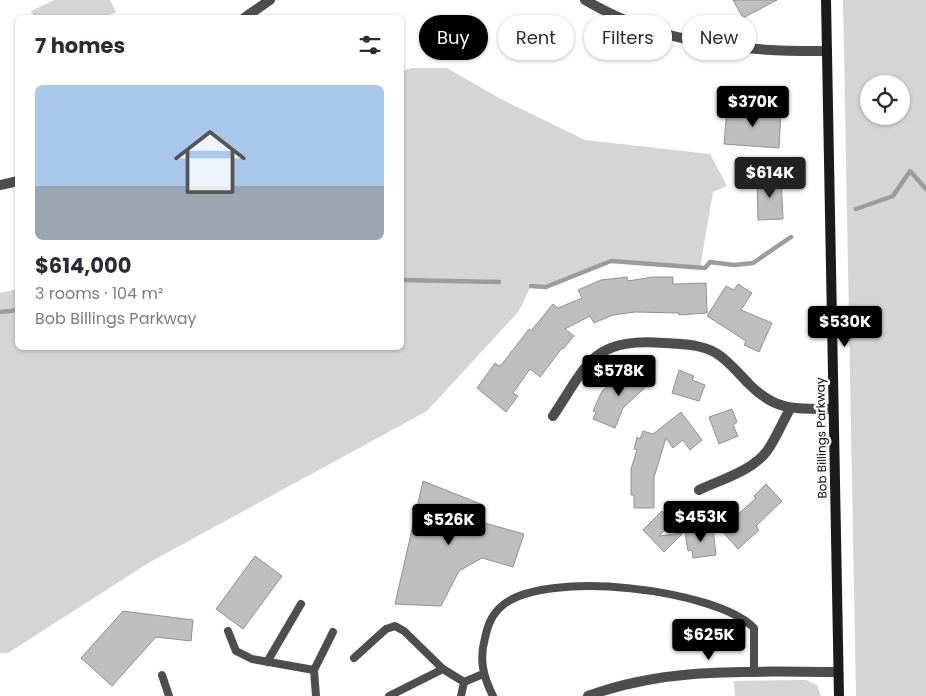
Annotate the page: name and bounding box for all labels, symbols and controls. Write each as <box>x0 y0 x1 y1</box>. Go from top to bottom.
chip: Buy <box>419 15 488 60</box>
chip: Rent <box>498 15 574 60</box>
chip: Filters <box>584 15 672 60</box>
chip: New <box>682 15 756 60</box>
text: 7 homes <box>35 31 125 60</box>
icon: filters <box>356 31 384 59</box>
map controls <box>860 75 910 125</box>
button: locate <box>860 75 910 125</box>
pin: $370K <box>718 86 788 128</box>
text: $370K <box>728 90 778 113</box>
icon: home <box>165 117 255 207</box>
pin: $614K <box>735 156 805 199</box>
text: $614K <box>746 161 794 184</box>
text: $614,000 <box>35 251 131 280</box>
text: 3 rooms · 104 m² <box>35 282 163 305</box>
pin: $530K <box>810 306 880 348</box>
text: Bob Billings Parkway <box>35 307 197 330</box>
text: $530K <box>819 310 871 333</box>
pin: $578K <box>584 354 654 397</box>
text: $578K <box>593 359 645 382</box>
street label: Bob Billings Parkway <box>811 377 831 499</box>
pin: $453K <box>666 500 736 543</box>
pin: $526K <box>414 504 484 546</box>
text: $453K <box>675 505 727 528</box>
text: $526K <box>423 508 475 531</box>
pin: $625K <box>674 618 744 661</box>
text: $625K <box>683 623 735 646</box>

